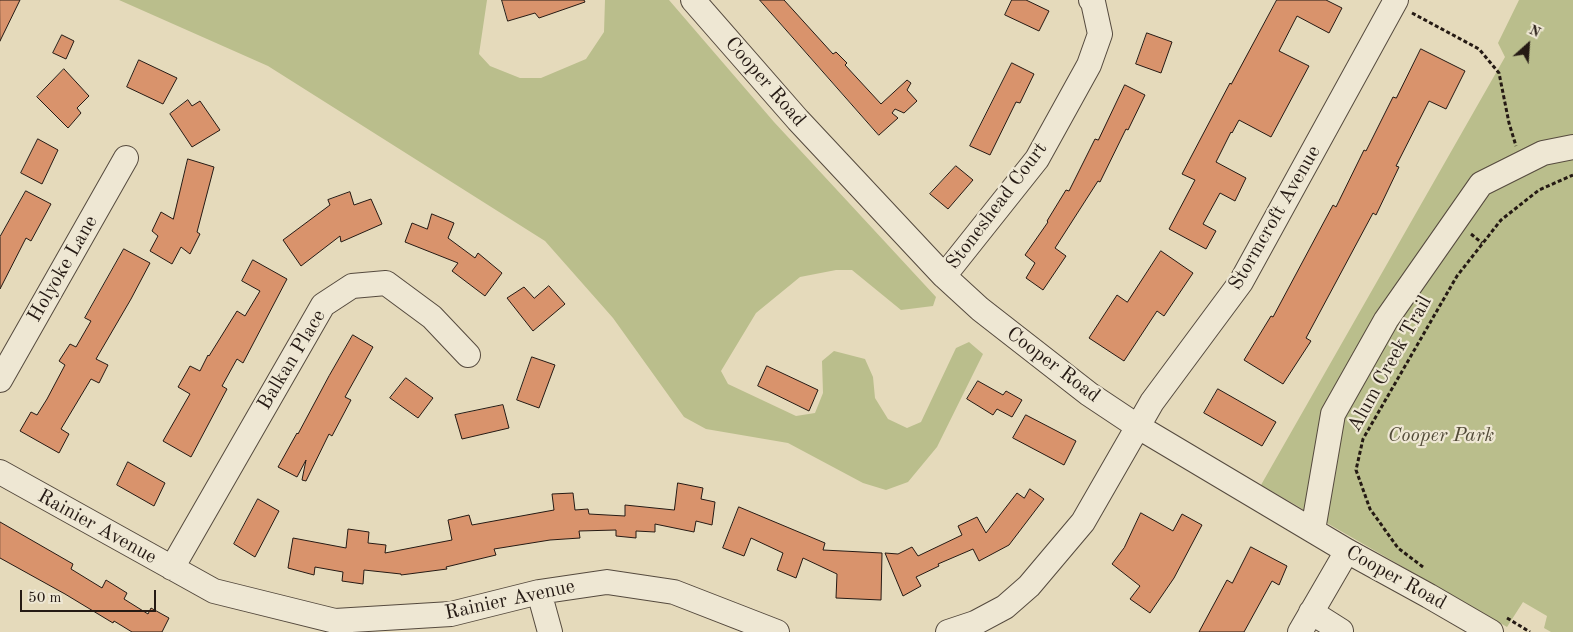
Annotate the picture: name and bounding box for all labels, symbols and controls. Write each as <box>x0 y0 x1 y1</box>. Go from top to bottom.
north arrow <box>1503 20 1553 70</box>
text: N <box>1527 23 1542 40</box>
street label: Cooper Road <box>719 32 811 132</box>
street label: Stoneshead Court <box>941 138 1053 274</box>
street label: Stormcroft Avenue <box>1224 141 1326 295</box>
street label: Holyoke Lane <box>23 211 103 327</box>
street label: Alum Creek Trail <box>1343 292 1437 436</box>
street label: Balkan Place <box>253 306 331 414</box>
street label: Cooper Road <box>1001 322 1105 408</box>
park label: Cooper Park <box>1388 424 1494 448</box>
street label: Rainier Avenue <box>33 484 161 570</box>
street label: Cooper Road <box>1342 541 1450 615</box>
street label: Rainier Avenue <box>443 575 577 625</box>
scale bar <box>22 580 159 612</box>
text: 50 m <box>28 591 62 606</box>

